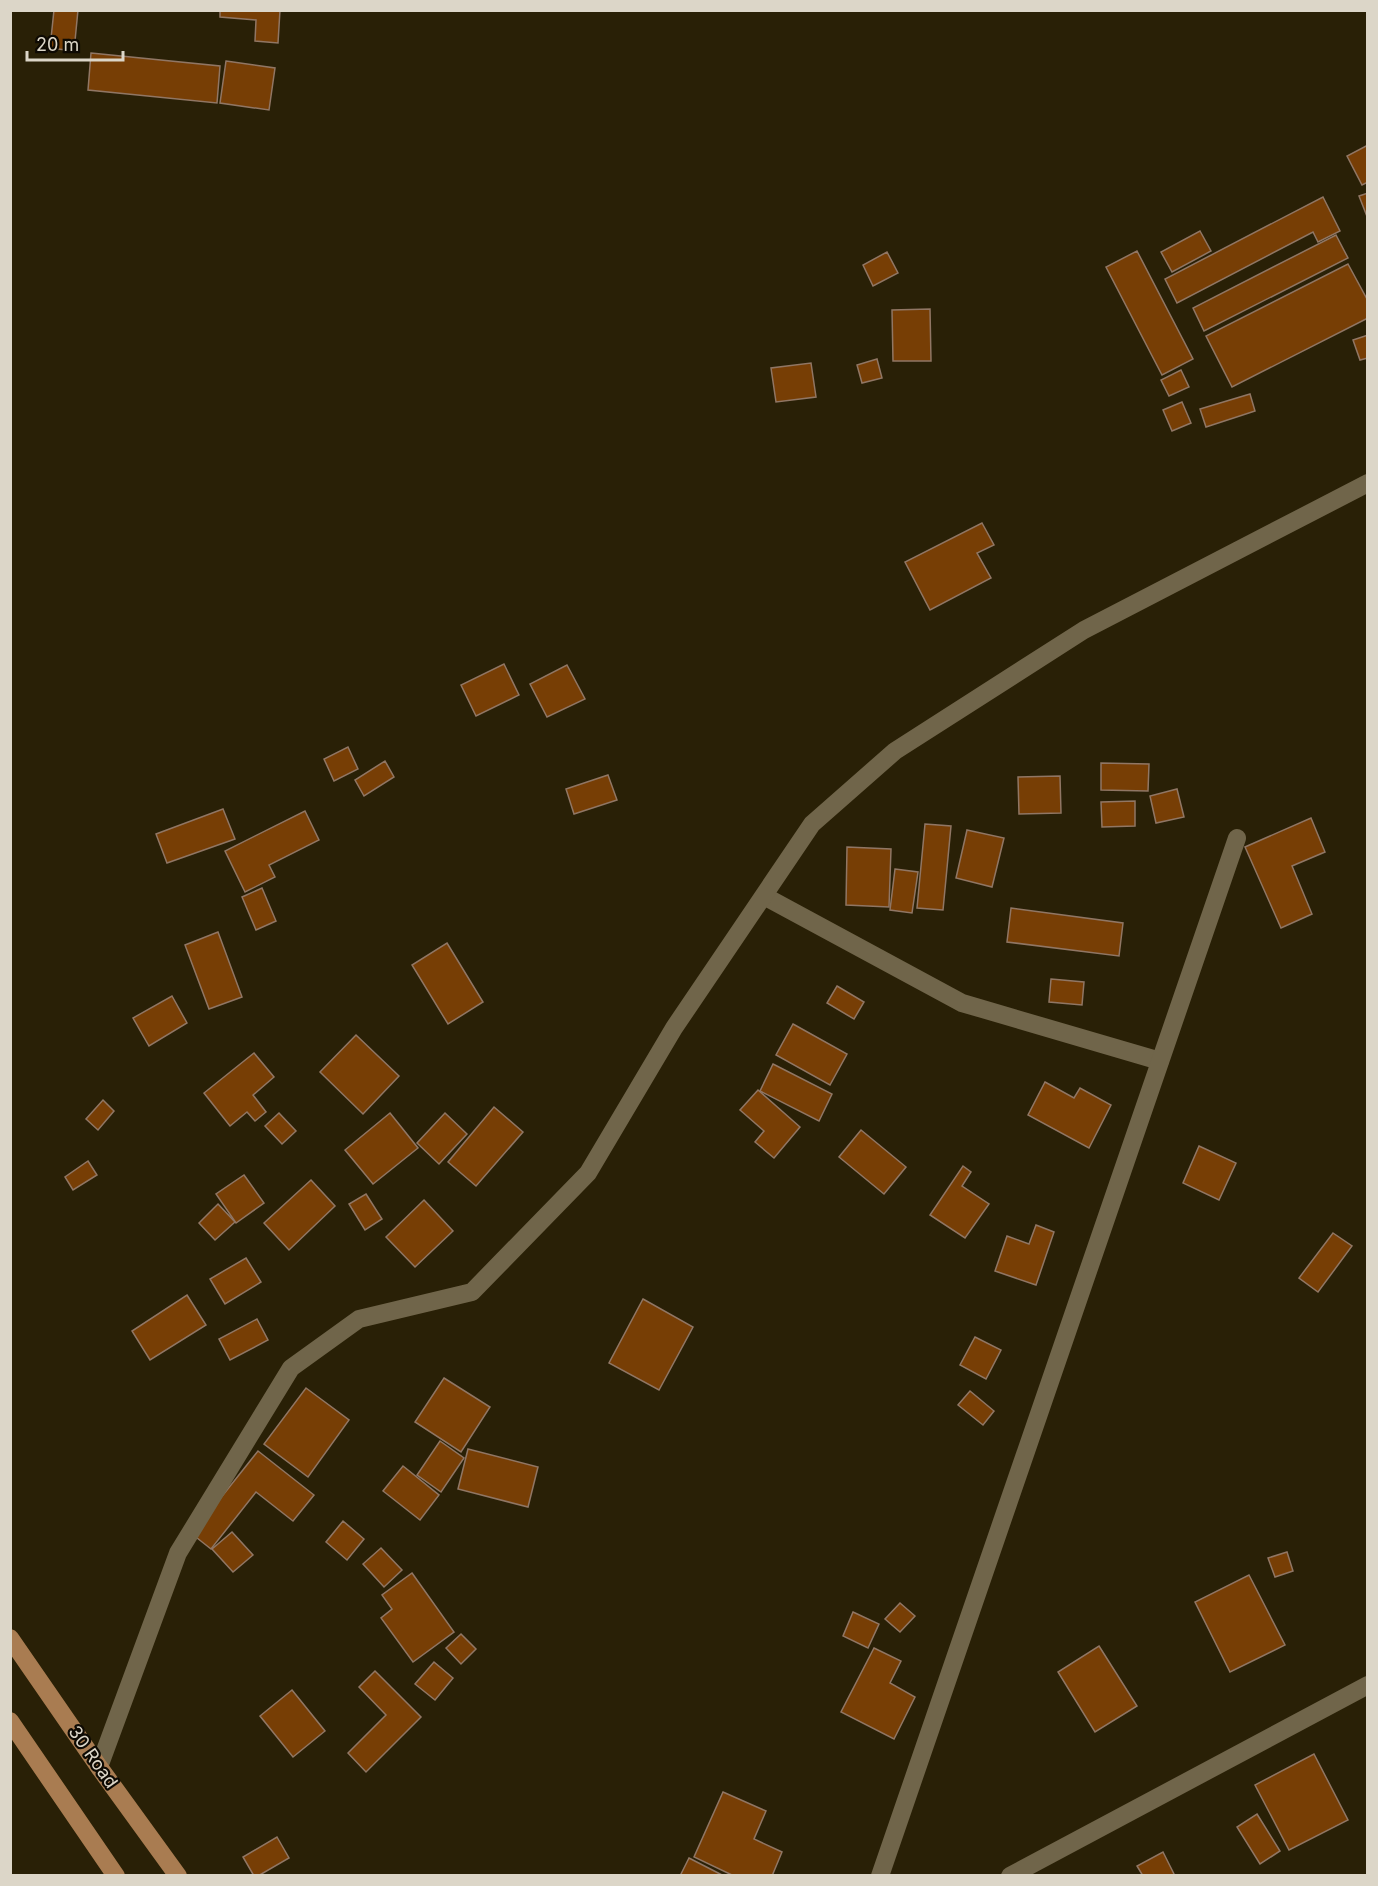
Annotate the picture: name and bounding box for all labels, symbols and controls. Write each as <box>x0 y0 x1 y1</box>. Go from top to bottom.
scale bar <box>27 24 123 62</box>
text: 20 m <box>36 34 79 55</box>
street label: 30 Road <box>64 1722 122 1792</box>

